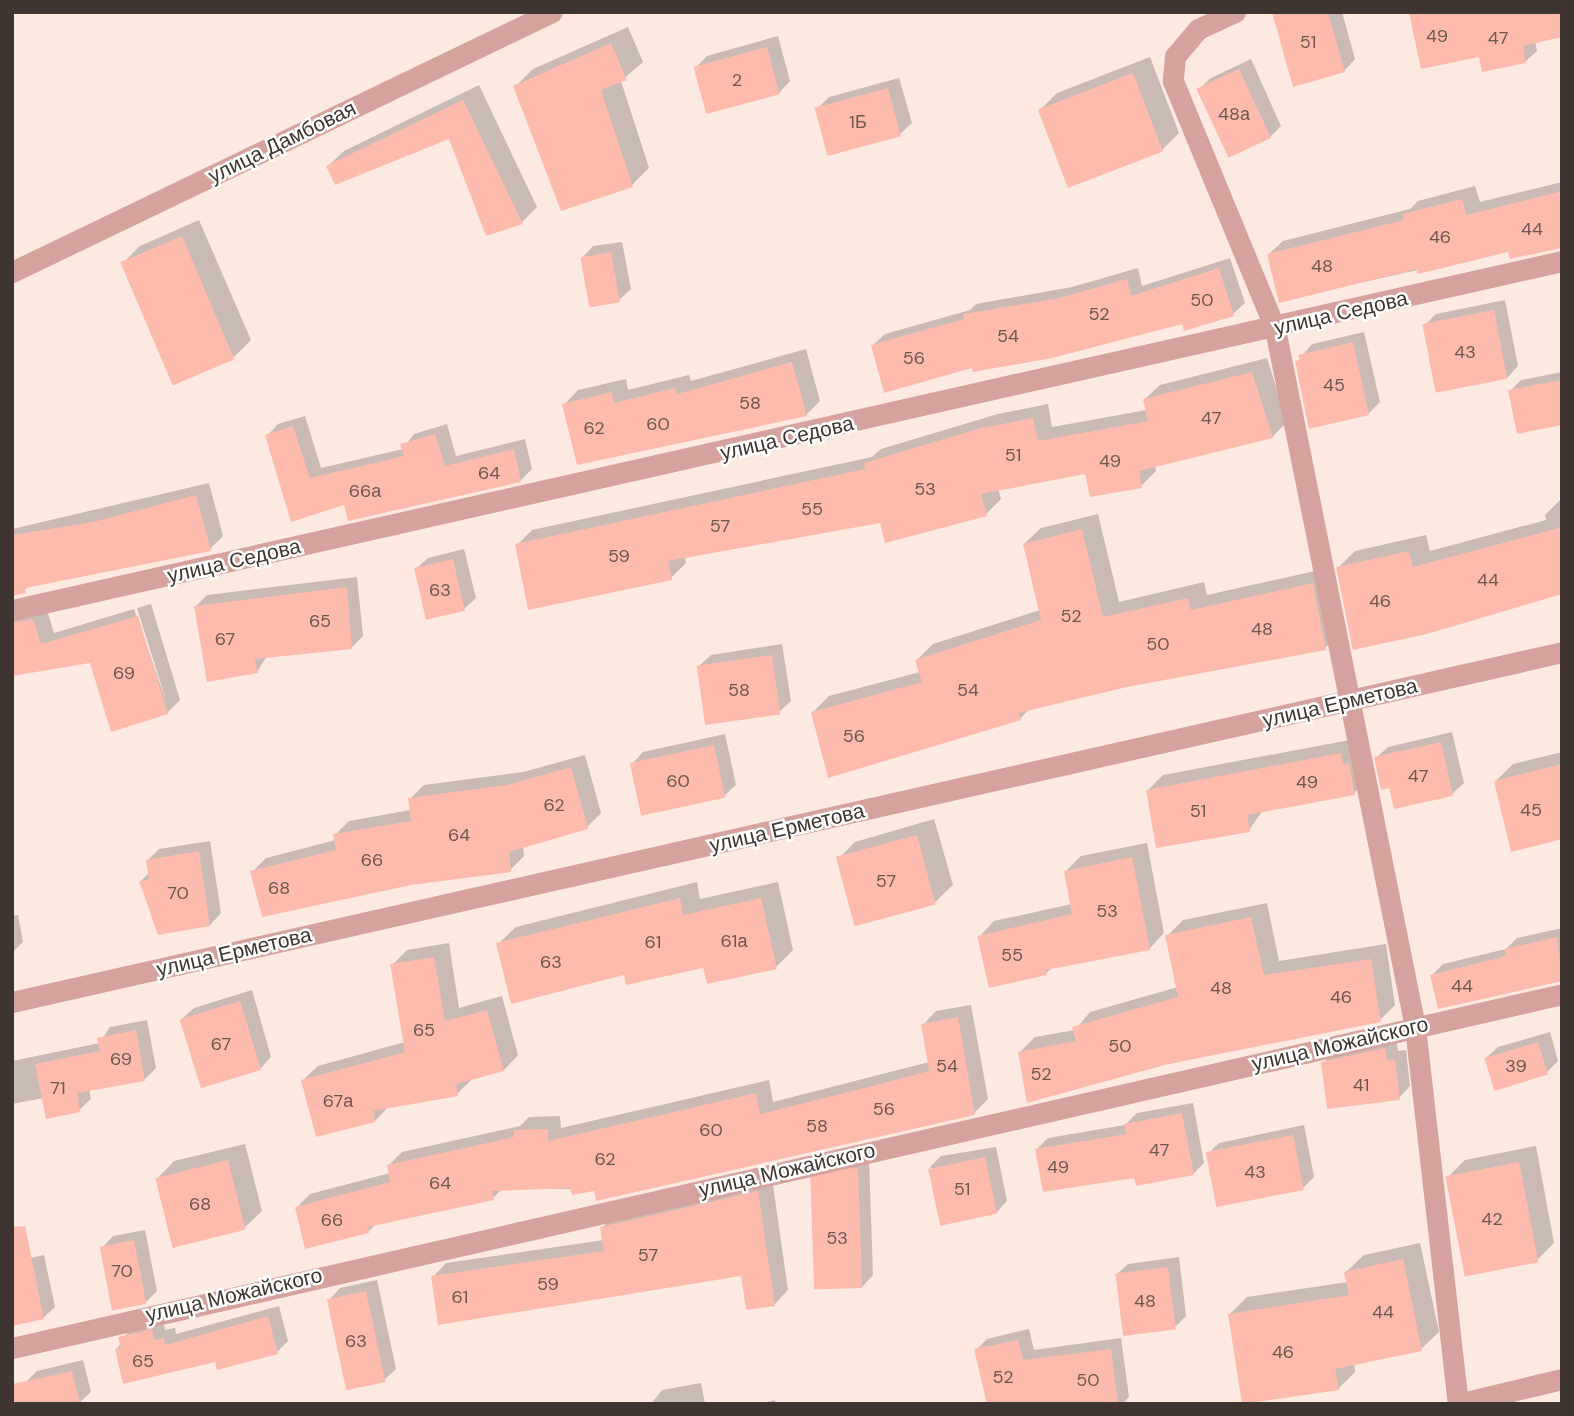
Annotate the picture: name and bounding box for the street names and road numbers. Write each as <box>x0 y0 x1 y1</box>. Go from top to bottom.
street label: улица Дамбовая <box>204 95 360 189</box>
street label: улица Седова <box>1272 285 1410 341</box>
street label: улица Седова <box>718 410 856 466</box>
street label: улица Седова <box>165 533 303 589</box>
street label: улица Ерметова <box>1260 673 1420 733</box>
street label: улица Ерметова <box>707 798 867 858</box>
street label: улица Ерметова <box>154 922 314 982</box>
street label: улица Можайского <box>1249 1011 1431 1077</box>
street label: улица Можайского <box>696 1137 878 1203</box>
street label: улица Можайского <box>143 1262 325 1328</box>

